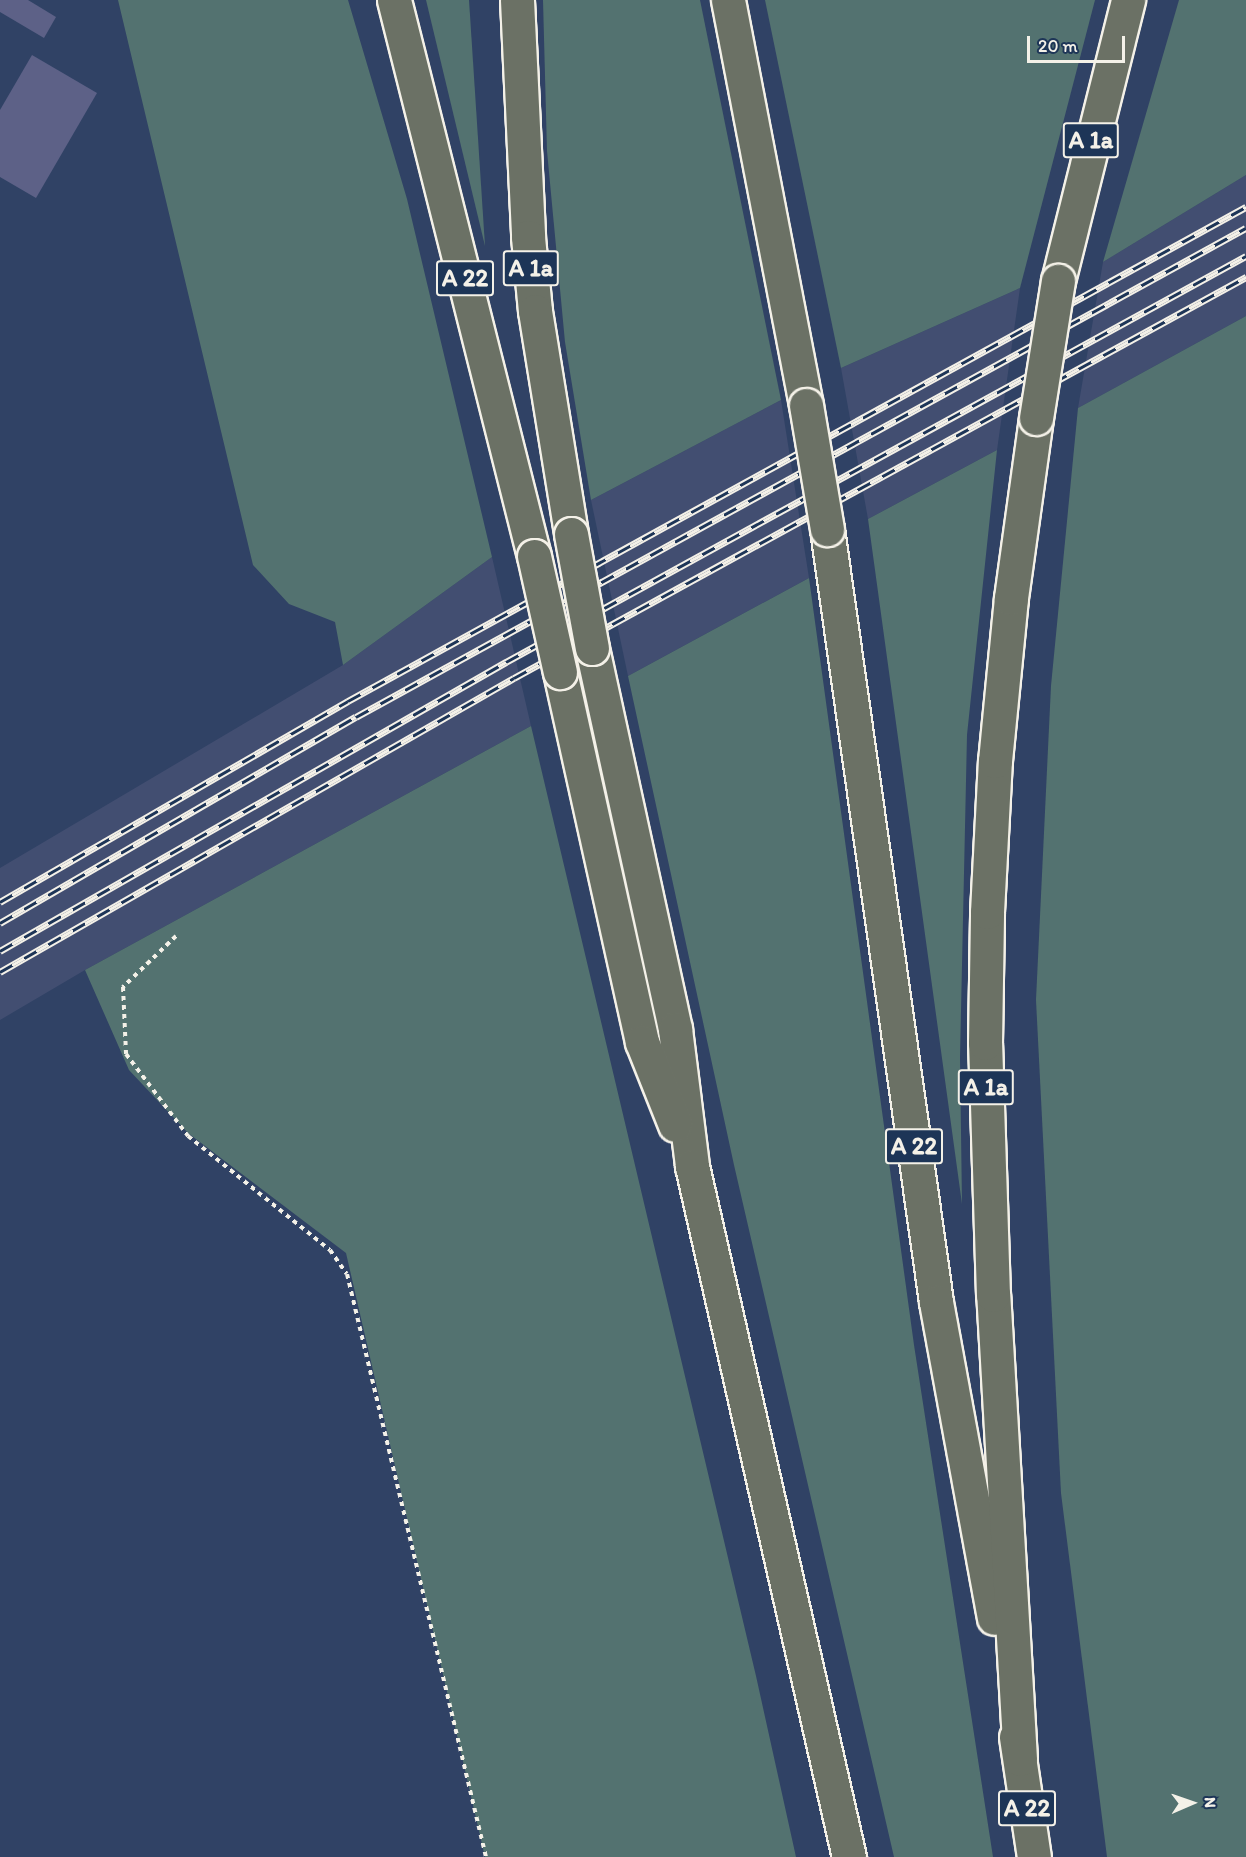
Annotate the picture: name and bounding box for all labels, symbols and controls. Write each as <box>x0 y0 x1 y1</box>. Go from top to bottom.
scale bar <box>1030 24 1128 62</box>
text: 20 m <box>1038 35 1078 57</box>
road number: A 1a <box>1062 119 1120 161</box>
road number: A 1a <box>502 247 560 289</box>
road number: A 22 <box>435 257 495 299</box>
road number: A 1a <box>958 1066 1014 1108</box>
road number: A 22 <box>884 1125 944 1167</box>
north arrow <box>1162 1773 1222 1833</box>
road number: A 22 <box>997 1787 1057 1829</box>
text: N <box>1201 1797 1220 1808</box>

